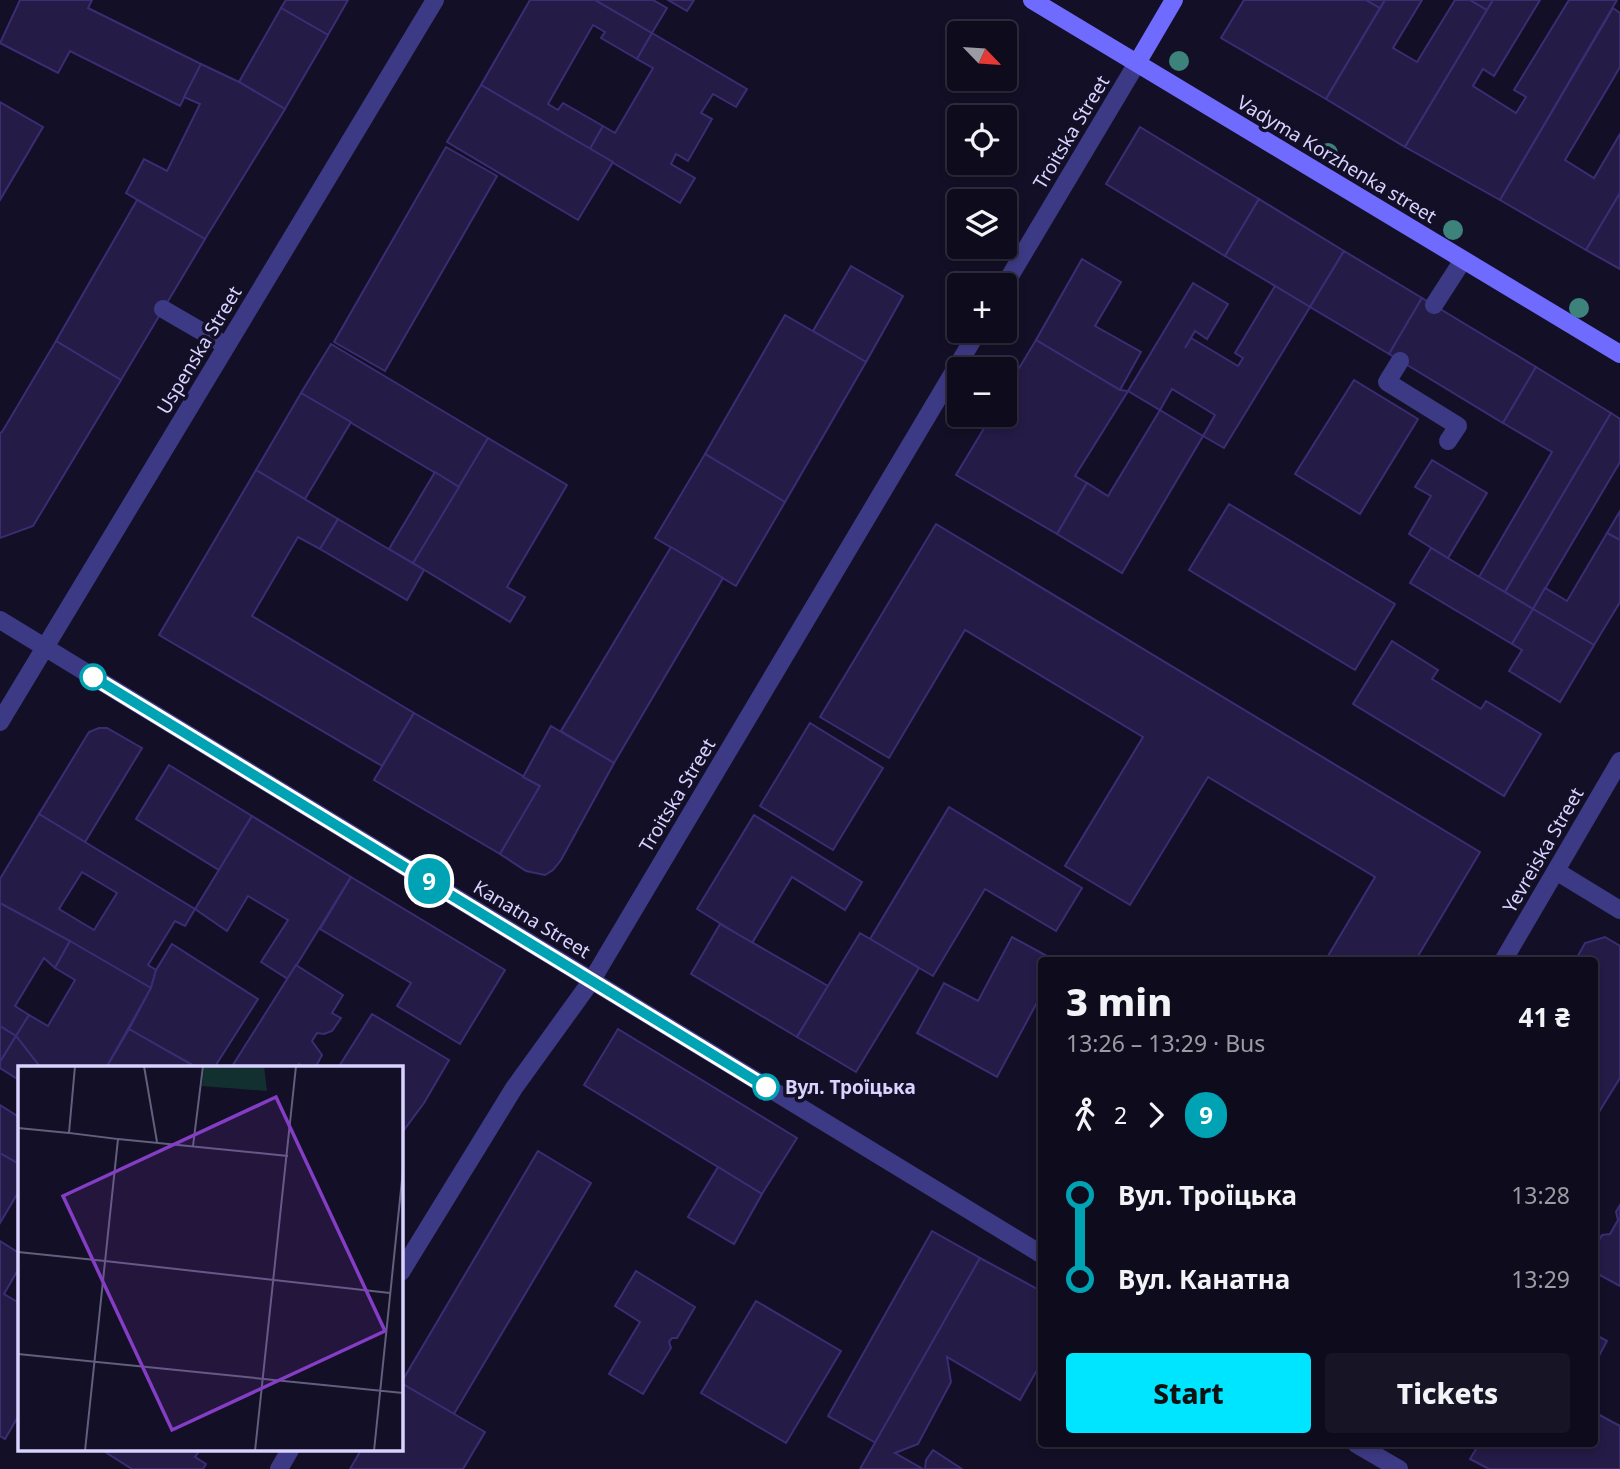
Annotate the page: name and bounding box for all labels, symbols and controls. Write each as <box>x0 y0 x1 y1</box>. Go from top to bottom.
north arrow <box>947 21 1017 91</box>
map controls <box>947 21 1017 427</box>
street label: Troitska Street <box>1027 70 1115 194</box>
street label: Vadyma Korzhenka street <box>1233 89 1442 229</box>
button: locate <box>947 105 1017 175</box>
button: layers <box>947 189 1017 259</box>
button: + <box>947 273 1017 343</box>
street label: Uspenska Street <box>151 281 248 419</box>
button: − <box>947 357 1017 427</box>
unlabelled marker <box>80 664 106 690</box>
street label: Troitska Street <box>633 733 721 857</box>
street label: Yevreiska Street <box>1497 782 1590 917</box>
line badge: 9 <box>406 858 452 904</box>
text: 9 <box>422 864 436 897</box>
street label: Kanatna Street <box>469 874 595 964</box>
text: 3 min <box>1066 975 1172 1027</box>
text: 41 ₴ <box>1519 999 1570 1035</box>
text: 13:26 – 13:29 · Bus <box>1066 1027 1265 1059</box>
inset map <box>18 1066 402 1452</box>
marker: Вул. Троїцька <box>753 1074 779 1100</box>
place label: Вул. Троїцька <box>785 1074 916 1100</box>
icon: walk <box>1066 1096 1104 1134</box>
icon: forward <box>1137 1096 1175 1134</box>
text: 9 <box>1199 1098 1213 1131</box>
text: 2 <box>1114 1099 1127 1131</box>
text: Вул. Троїцька <box>1118 1177 1297 1213</box>
text: 13:28 <box>1511 1179 1570 1211</box>
text: Вул. Канатна <box>1118 1261 1290 1297</box>
text: 13:29 <box>1511 1263 1570 1295</box>
button: Start <box>1066 1353 1311 1433</box>
button: Tickets <box>1325 1353 1570 1433</box>

